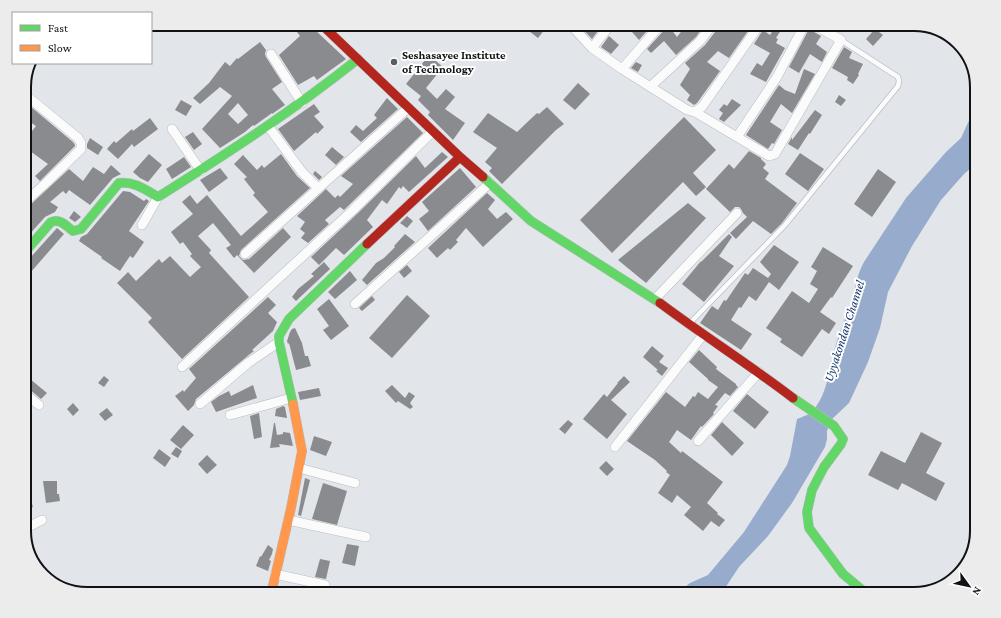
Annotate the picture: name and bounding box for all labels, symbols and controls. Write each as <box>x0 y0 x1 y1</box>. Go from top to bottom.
legend <box>12 12 152 64</box>
text: Fast <box>48 21 69 35</box>
text: Slow <box>48 41 72 55</box>
place label: Seshasayee Institute of Technology <box>402 48 506 76</box>
marker: Seshasayee Institute of Technology <box>389 57 399 67</box>
water label: Uyyakondan Channel <box>821 278 868 384</box>
north arrow <box>949 566 989 606</box>
text: N <box>970 585 984 598</box>

